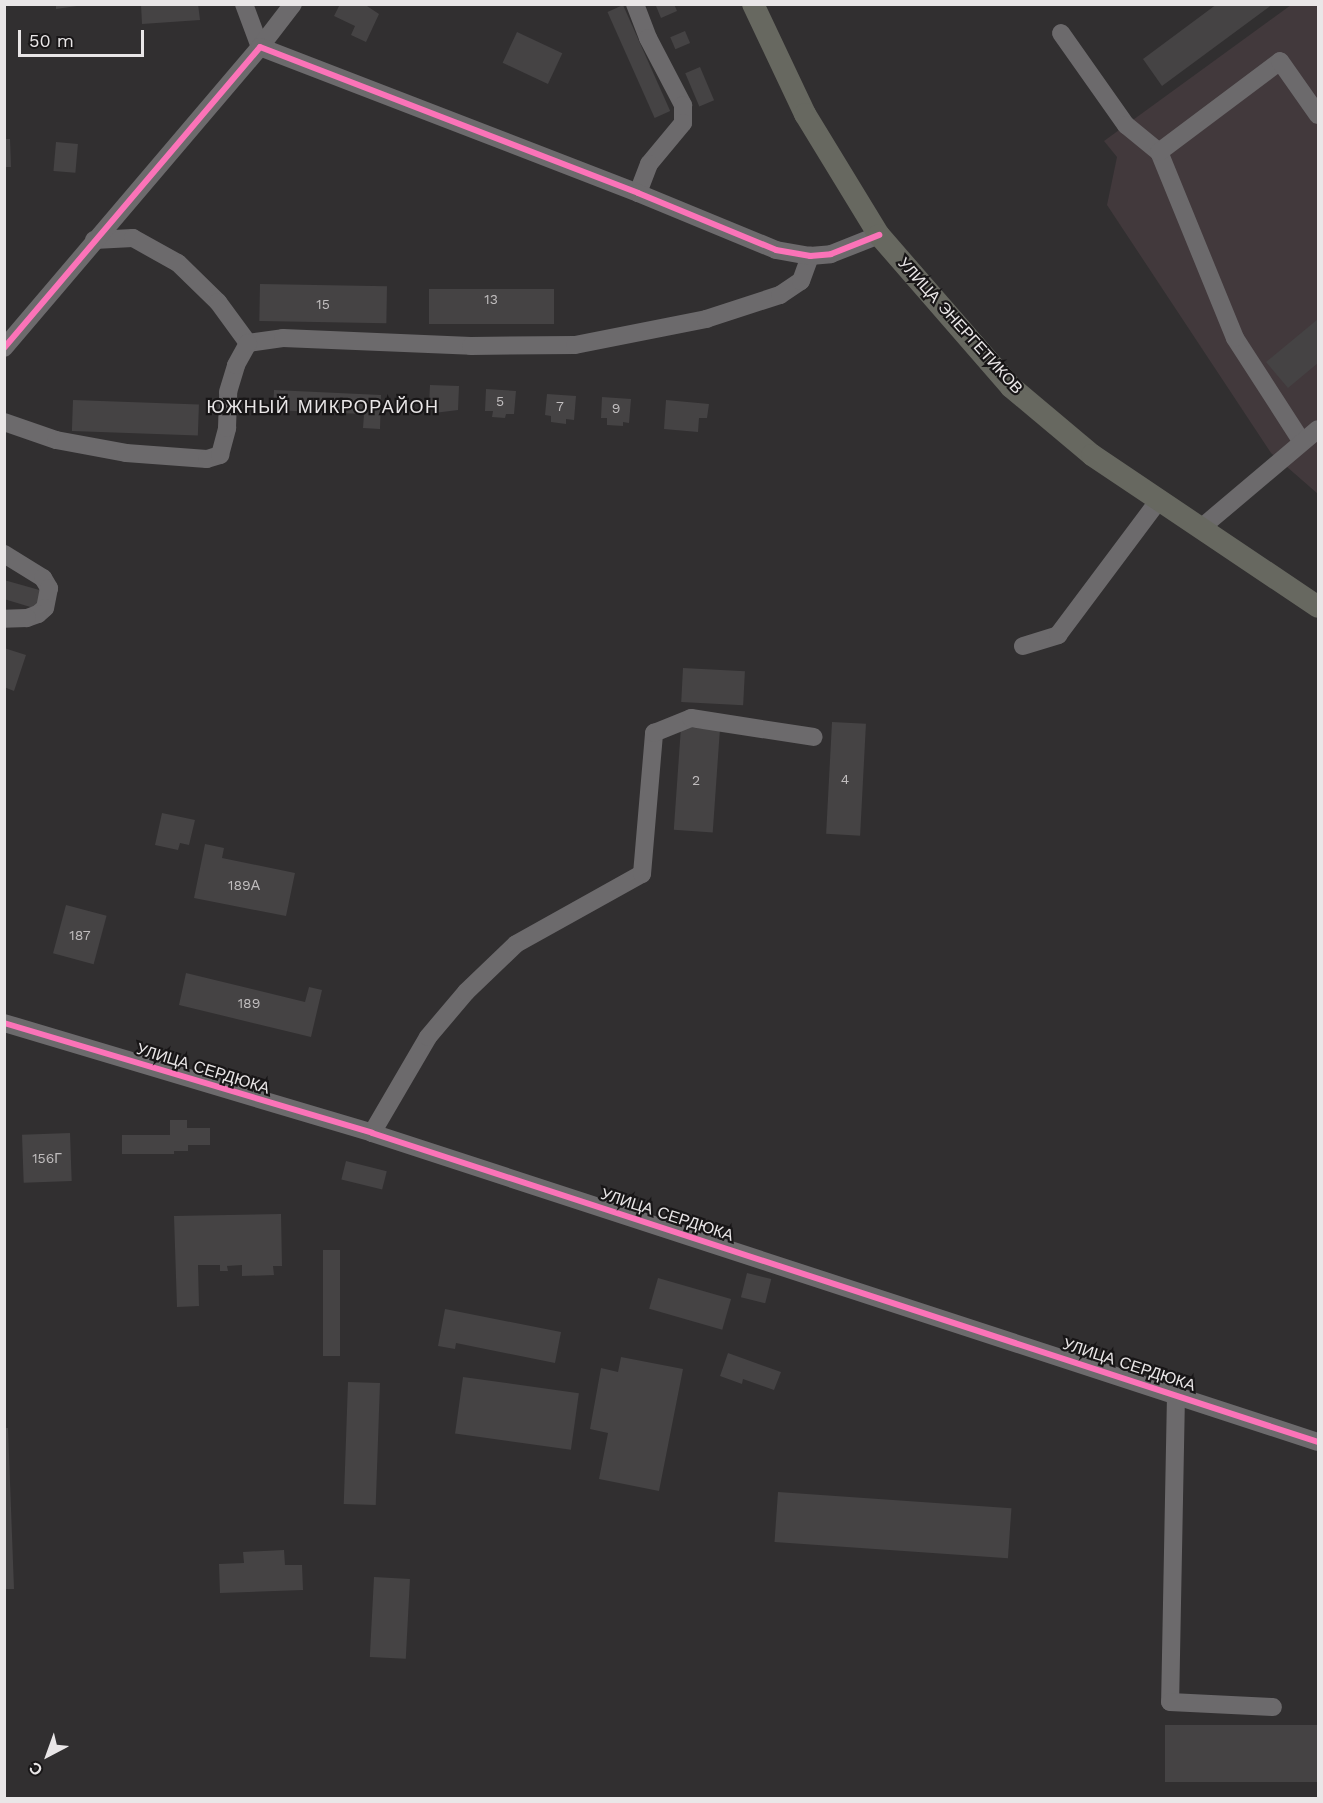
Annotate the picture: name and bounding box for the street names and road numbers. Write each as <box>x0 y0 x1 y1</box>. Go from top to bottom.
street label: УЛИЦА ЭНЕРГЕТИКОВ <box>894 254 1026 398</box>
street label: УЛИЦА СЕРДЮКА <box>134 1040 272 1098</box>
street label: УЛИЦА СЕРДЮКА <box>598 1184 736 1246</box>
street label: УЛИЦА СЕРДЮКА <box>1060 1334 1198 1396</box>

